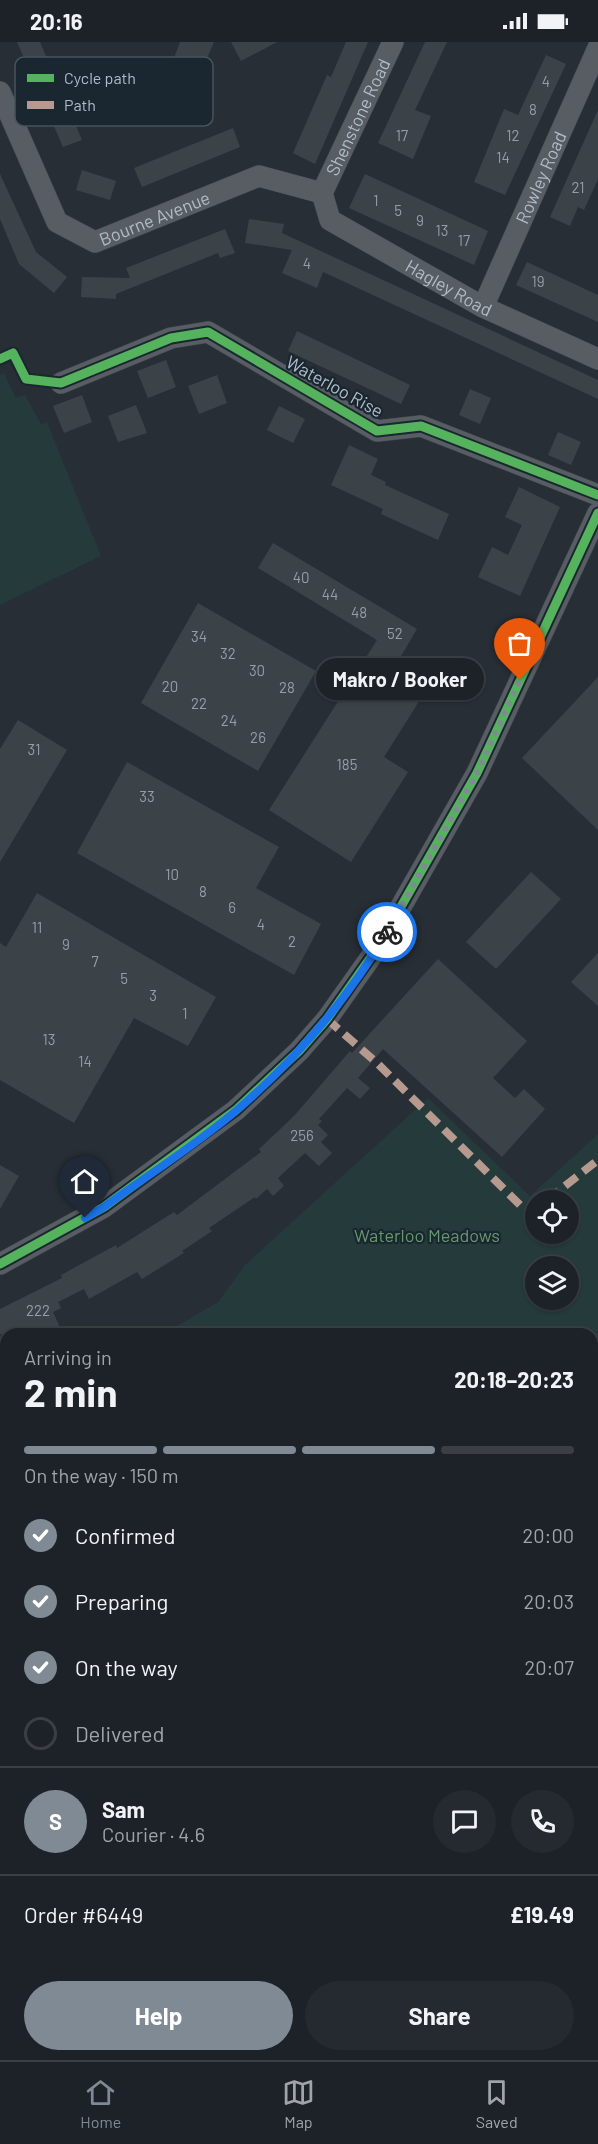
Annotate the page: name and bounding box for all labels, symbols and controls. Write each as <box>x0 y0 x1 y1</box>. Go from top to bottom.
text: 20:16 <box>30 8 82 34</box>
street label: Shenstone Road <box>321 55 395 179</box>
legend <box>15 57 213 126</box>
text: Cycle path <box>64 68 136 87</box>
house number: 4 <box>542 72 550 90</box>
text: Path <box>64 95 96 114</box>
house number: 8 <box>529 100 537 118</box>
house number: 17 <box>396 126 408 144</box>
house number: 12 <box>506 126 520 144</box>
street label: Rowley Road <box>511 128 571 227</box>
house number: 14 <box>496 148 510 166</box>
house number: 21 <box>571 178 585 196</box>
street label: Bourne Avenue <box>96 186 213 250</box>
house number: 1 <box>373 191 379 209</box>
house number: 5 <box>394 201 402 219</box>
house number: 9 <box>416 211 424 229</box>
house number: 13 <box>436 221 448 239</box>
house number: 17 <box>458 231 470 249</box>
house number: 4 <box>303 254 311 272</box>
street label: Hagley Road <box>402 254 496 321</box>
house number: 19 <box>531 272 545 290</box>
street label: Waterloo Rise <box>283 350 387 422</box>
house number: 40 <box>293 568 309 586</box>
house number: 44 <box>322 585 338 603</box>
house number: 48 <box>351 603 367 621</box>
pin <box>494 618 545 680</box>
house number: 52 <box>387 624 403 642</box>
house number: 34 <box>191 627 207 645</box>
icon: bag <box>503 627 536 660</box>
house number: 32 <box>220 644 236 662</box>
callout: Makro / Booker <box>316 659 484 701</box>
house number: 30 <box>249 661 265 679</box>
text: Makro / Booker <box>333 667 467 691</box>
house number: 20 <box>162 677 178 695</box>
house number: 28 <box>279 678 295 696</box>
house number: 22 <box>191 694 207 712</box>
house number: 24 <box>221 711 237 729</box>
house number: 26 <box>250 728 266 746</box>
house number: 31 <box>28 740 40 758</box>
house number: 185 <box>337 755 357 773</box>
house number: 33 <box>139 787 155 805</box>
house number: 10 <box>165 865 179 883</box>
house number: 8 <box>199 882 207 900</box>
house number: 6 <box>228 898 236 916</box>
courier <box>357 902 417 962</box>
house number: 4 <box>257 915 265 933</box>
icon: bike <box>371 916 404 949</box>
house number: 11 <box>32 918 42 936</box>
house number: 2 <box>288 932 296 950</box>
house number: 9 <box>62 935 70 953</box>
house number: 7 <box>91 952 99 970</box>
house number: 5 <box>120 969 128 987</box>
house number: 3 <box>149 986 157 1004</box>
house number: 1 <box>182 1004 188 1022</box>
house number: 13 <box>43 1030 55 1048</box>
house number: 14 <box>78 1052 92 1070</box>
house number: 256 <box>290 1126 314 1144</box>
pin <box>59 1156 110 1218</box>
icon: home <box>68 1165 101 1198</box>
map controls <box>525 1190 579 1310</box>
button: locate <box>525 1190 579 1244</box>
park label: Waterloo Meadows <box>354 1224 500 1246</box>
button: layers <box>525 1256 579 1310</box>
house number: 222 <box>26 1301 50 1319</box>
text: Arriving in <box>24 1345 112 1369</box>
text: 20:18–20:23 <box>454 1366 574 1392</box>
text: 2 min <box>24 1368 117 1415</box>
text: On the way · 150 m <box>24 1463 179 1487</box>
icon: check <box>24 1519 57 1552</box>
text: Confirmed <box>75 1522 175 1548</box>
text: 20:00 <box>523 1523 574 1547</box>
icon: check <box>24 1585 57 1618</box>
text: Preparing <box>75 1588 168 1614</box>
text: 20:03 <box>524 1589 574 1613</box>
icon: check <box>24 1651 57 1684</box>
text: On the way <box>75 1654 178 1680</box>
text: 20:07 <box>524 1655 574 1679</box>
text: Delivered <box>75 1720 164 1746</box>
button: chat <box>433 1790 496 1853</box>
button: phone <box>511 1790 574 1853</box>
text: Sam <box>102 1796 145 1822</box>
text: S <box>49 1808 62 1834</box>
text: Courier · 4.6 <box>102 1822 205 1846</box>
text: Order #6449 <box>24 1901 143 1927</box>
text: £19.49 <box>510 1901 574 1927</box>
button: Help <box>24 1981 293 2050</box>
button: Share <box>305 1981 574 2050</box>
tab: Home <box>80 2076 121 2131</box>
tab: Map <box>282 2076 315 2131</box>
tab: Saved <box>476 2076 518 2131</box>

